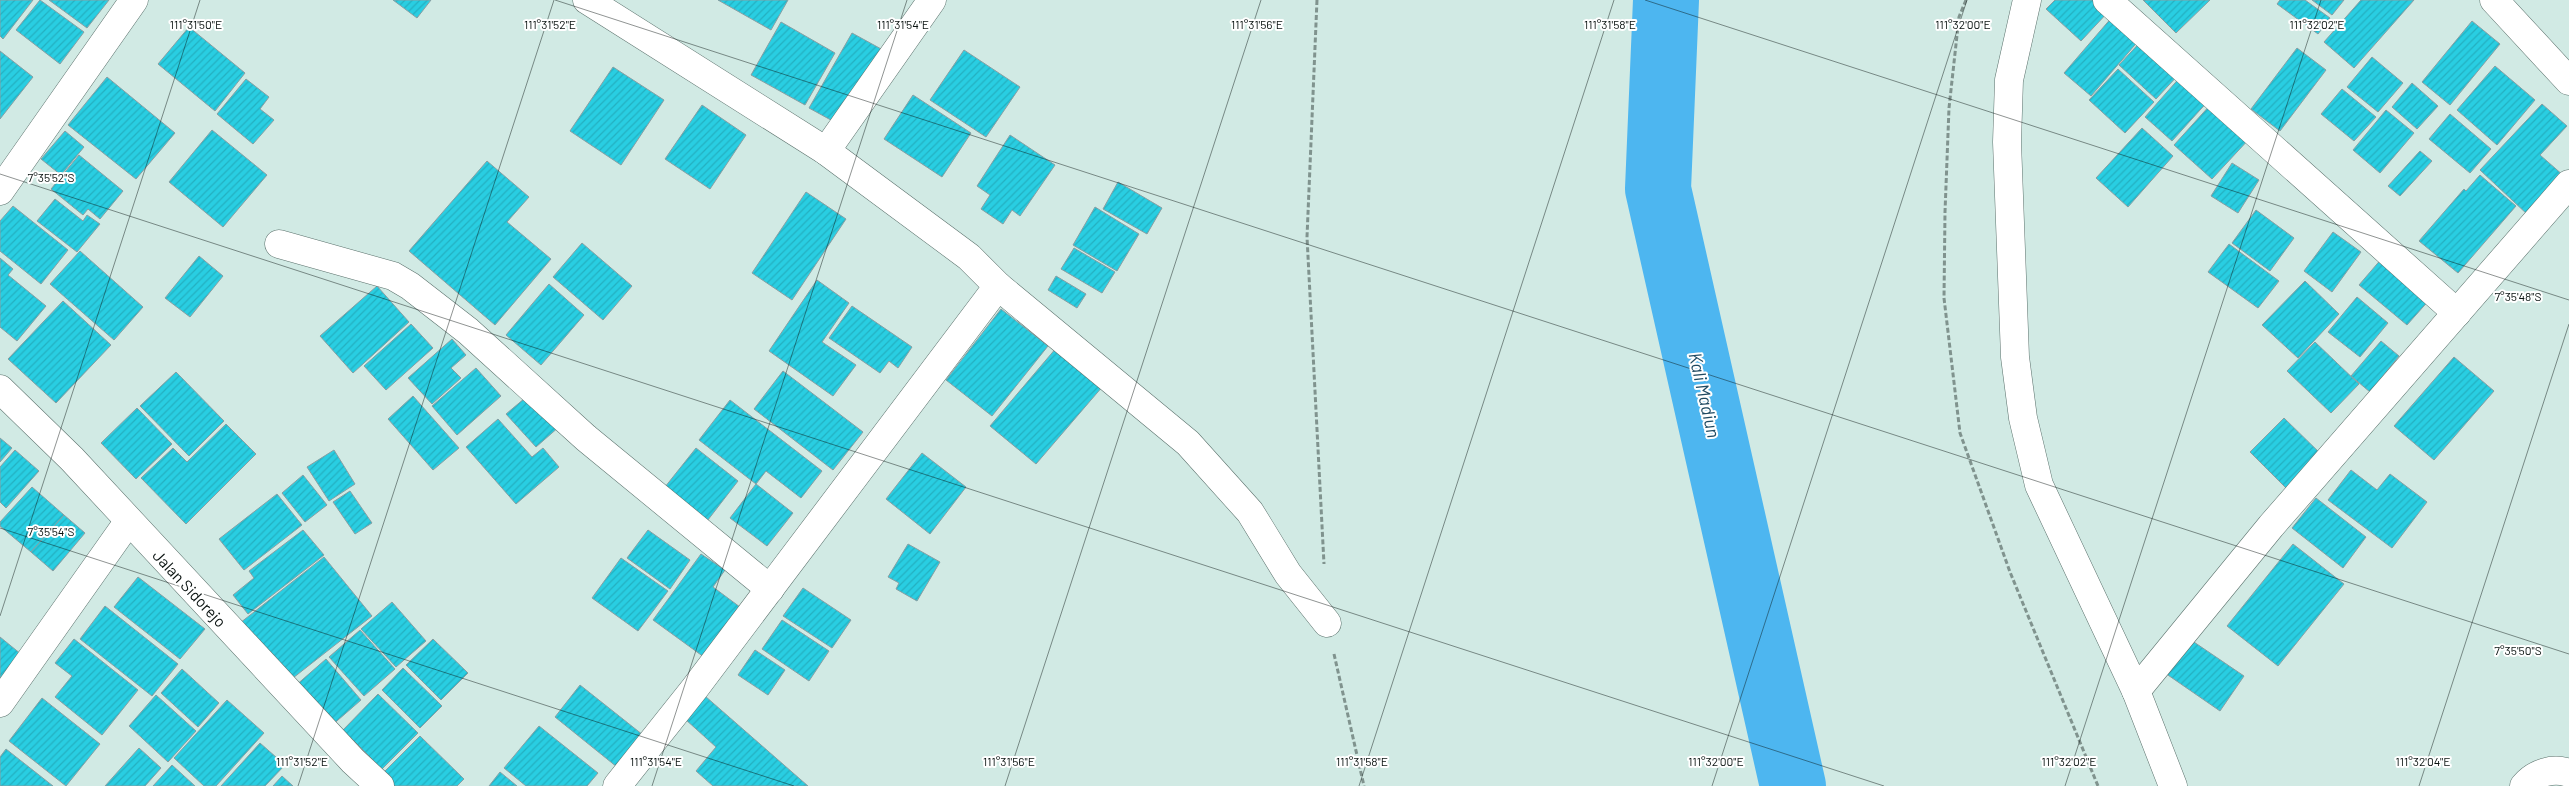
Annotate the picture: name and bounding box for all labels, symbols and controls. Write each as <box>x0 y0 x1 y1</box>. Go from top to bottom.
text: 111°31'50"E <box>170 17 222 31</box>
text: 111°31'52"E <box>524 17 576 31</box>
text: 111°31'54"E <box>877 17 929 31</box>
text: 111°31'56"E <box>1231 17 1283 31</box>
text: 111°31'58"E <box>1584 17 1636 31</box>
text: 111°32'00"E <box>1935 17 1991 31</box>
text: 111°32'02"E <box>2289 17 2345 31</box>
text: 7°35'52"S <box>28 170 74 184</box>
text: 7°35'48"S <box>2494 289 2542 303</box>
water label: Kali Madiun <box>1685 350 1725 440</box>
text: 7°35'54"S <box>28 524 74 538</box>
street label: Jalan Sidorejo <box>149 545 231 631</box>
text: 7°35'50"S <box>2494 643 2542 657</box>
text: 111°31'52"E <box>276 754 328 768</box>
text: 111°31'54"E <box>630 754 682 768</box>
text: 111°31'56"E <box>983 754 1035 768</box>
text: 111°31'58"E <box>1336 754 1388 768</box>
text: 111°32'00"E <box>1688 754 1744 768</box>
text: 111°32'02"E <box>2041 754 2097 768</box>
text: 111°32'04"E <box>2395 754 2451 768</box>

